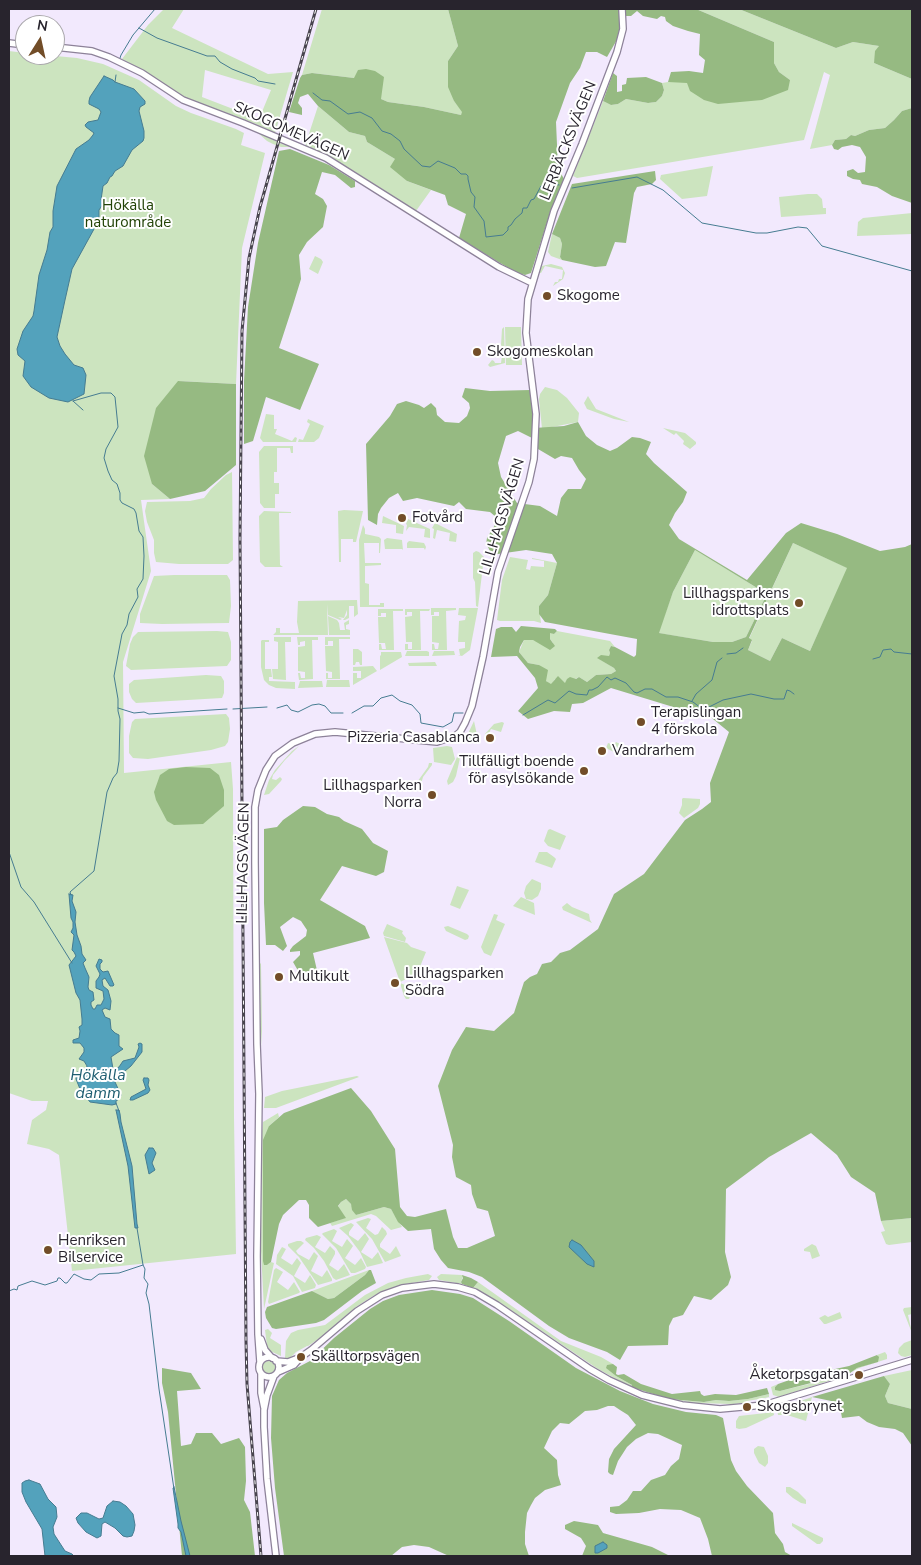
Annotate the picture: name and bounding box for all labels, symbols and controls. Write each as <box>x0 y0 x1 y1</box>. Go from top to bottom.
north arrow <box>15 15 65 65</box>
text: N <box>36 15 49 36</box>
street label: LERBÄCKSVÄGEN <box>537 79 601 203</box>
street label: SKOGOMEVÄGEN <box>230 98 352 166</box>
park label: Hökälla naturområde <box>85 197 171 232</box>
place label: Skogome <box>557 287 620 305</box>
marker: Skogome <box>541 290 553 302</box>
place label: Skogomeskolan <box>487 343 594 361</box>
marker: Skogomeskolan <box>471 346 483 358</box>
street label: LILLHAGSVÄGEN <box>477 456 529 578</box>
place label: Fotvård <box>412 509 463 527</box>
marker: Fotvård <box>396 512 408 524</box>
place label: Lillhagsparkens idrottsplats <box>683 585 789 620</box>
marker: Lillhagsparkens idrottsplats <box>793 597 805 609</box>
place label: Terapislingan 4 förskola <box>651 704 741 739</box>
marker: Terapislingan 4 förskola <box>635 716 647 728</box>
place label: Pizzeria Casablanca <box>347 729 480 747</box>
marker: Pizzeria Casablanca <box>484 732 496 744</box>
place label: Vandrarhem <box>612 742 695 760</box>
marker: Vandrarhem <box>596 745 608 757</box>
place label: Tillfälligt boende för asylsökande <box>459 753 574 788</box>
marker: Tillfälligt boende för asylsökande <box>578 765 590 777</box>
place label: Lillhagsparken Norra <box>323 777 422 812</box>
marker: Lillhagsparken Norra <box>426 789 438 801</box>
street label: LILLHAGSVÄGEN <box>234 802 254 924</box>
place label: Lillhagsparken Södra <box>405 965 504 1000</box>
place label: Multikult <box>289 968 349 986</box>
marker: Multikult <box>273 971 285 983</box>
marker: Lillhagsparken Södra <box>389 977 401 989</box>
water label: Hökälla damm <box>70 1066 126 1104</box>
place label: Henriksen Bilservice <box>58 1232 126 1267</box>
marker: Henriksen Bilservice <box>42 1244 54 1256</box>
place label: Skälltorpsvägen <box>311 1348 420 1366</box>
marker: Skälltorpsvägen <box>295 1351 307 1363</box>
place label: Åketorpsgatan <box>749 1366 849 1384</box>
marker: Åketorpsgatan <box>853 1369 865 1381</box>
place label: Skogsbrynet <box>757 1398 842 1416</box>
marker: Skogsbrynet <box>741 1401 753 1413</box>

